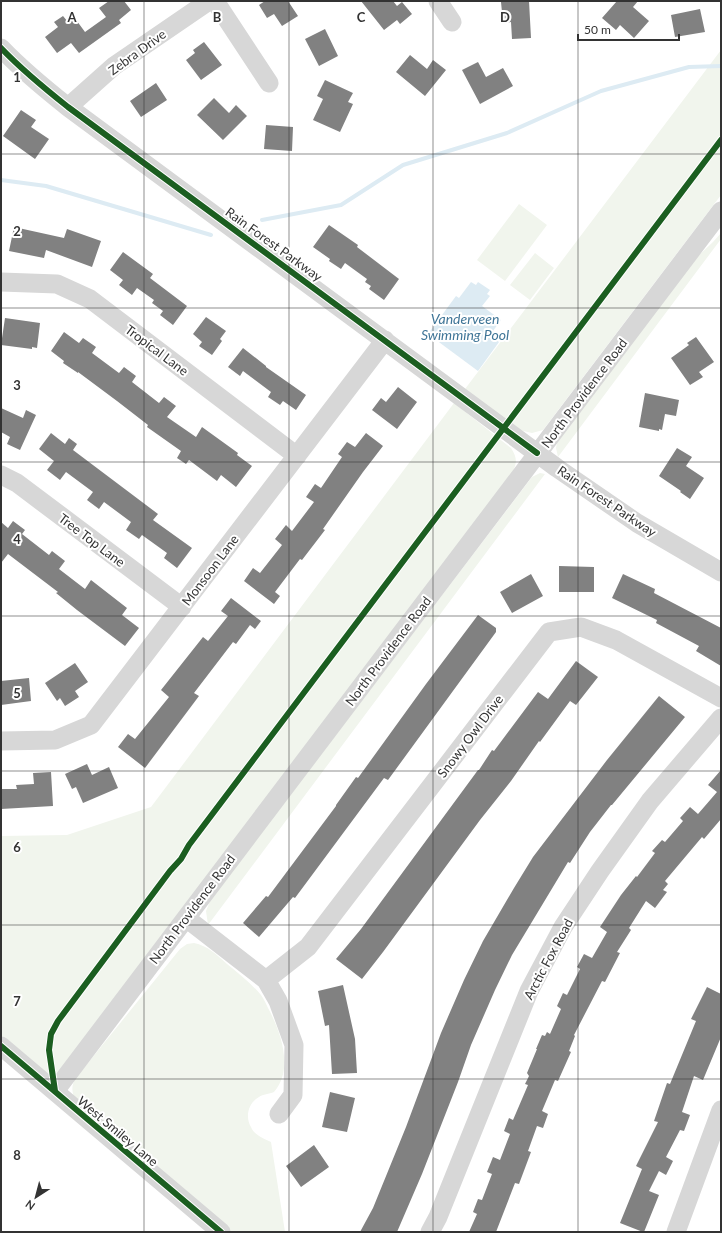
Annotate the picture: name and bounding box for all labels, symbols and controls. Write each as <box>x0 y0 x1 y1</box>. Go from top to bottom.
text: A <box>66 9 77 25</box>
text: B <box>213 9 222 25</box>
text: C <box>357 9 366 25</box>
text: D <box>500 9 510 25</box>
scale bar <box>578 16 679 42</box>
text: 50 m <box>584 22 611 37</box>
street label: Zebra Drive <box>105 26 169 78</box>
text: 1 <box>13 69 21 85</box>
street label: Rain Forest Parkway <box>222 203 326 285</box>
text: 2 <box>13 223 21 239</box>
water label: Vanderveen Swimming Pool <box>421 310 509 343</box>
street label: Tropical Lane <box>122 321 192 379</box>
street label: North Providence Road <box>538 335 630 451</box>
text: 3 <box>13 377 21 393</box>
street label: Rain Forest Parkway <box>555 462 660 540</box>
street label: Tree Top Lane <box>56 510 128 570</box>
text: 4 <box>13 531 21 547</box>
street label: Monsoon Lane <box>178 531 242 609</box>
street label: North Providence Road <box>342 593 434 709</box>
text: 5 <box>13 685 21 701</box>
street label: Snowy Owl Drive <box>434 691 506 780</box>
text: 6 <box>13 839 21 855</box>
street label: North Providence Road <box>146 851 238 967</box>
street label: Arctic Fox Road <box>520 916 576 1002</box>
text: 7 <box>13 993 21 1009</box>
street label: West Smiley Lane <box>74 1093 162 1170</box>
text: 8 <box>13 1147 21 1163</box>
north arrow <box>16 1177 56 1217</box>
text: N <box>23 1198 37 1213</box>

